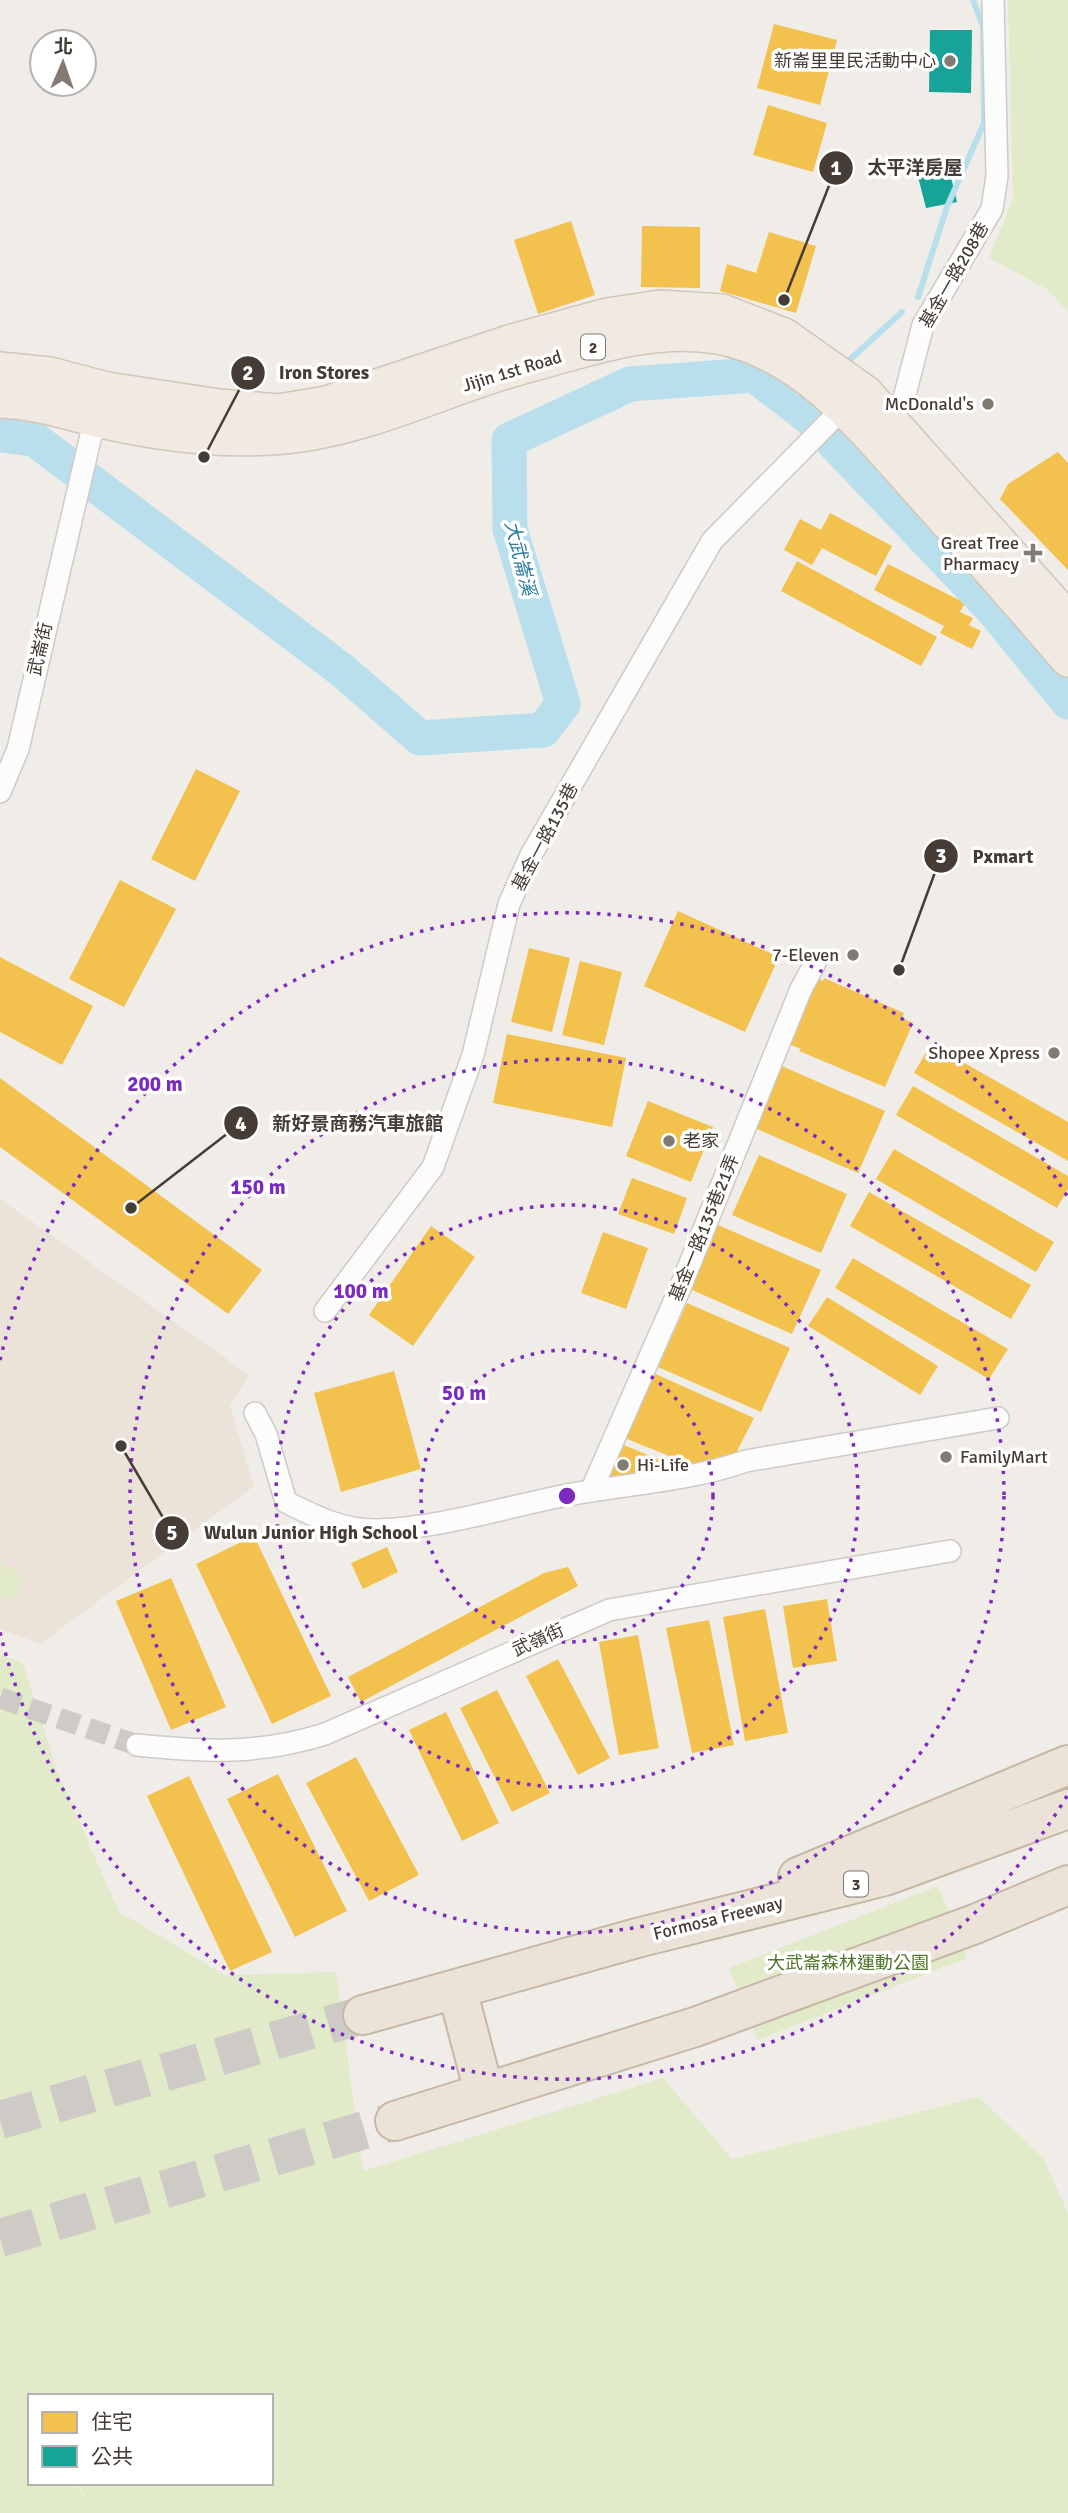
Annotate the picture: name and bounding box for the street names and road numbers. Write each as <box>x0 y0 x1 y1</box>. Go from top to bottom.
street label: 基金一路208巷 <box>915 218 993 332</box>
road number: 2 <box>581 334 605 360</box>
street label: Jijin 1st Road <box>460 345 564 397</box>
street label: 武崙街 <box>23 620 57 678</box>
street label: 基金一路135巷 <box>507 779 583 895</box>
street label: 基金一路135巷21弄 <box>664 1151 744 1305</box>
street label: 武嶺街 <box>509 1619 567 1661</box>
road number: 3 <box>844 1872 868 1896</box>
street label: Formosa Freeway <box>651 1891 786 1945</box>

